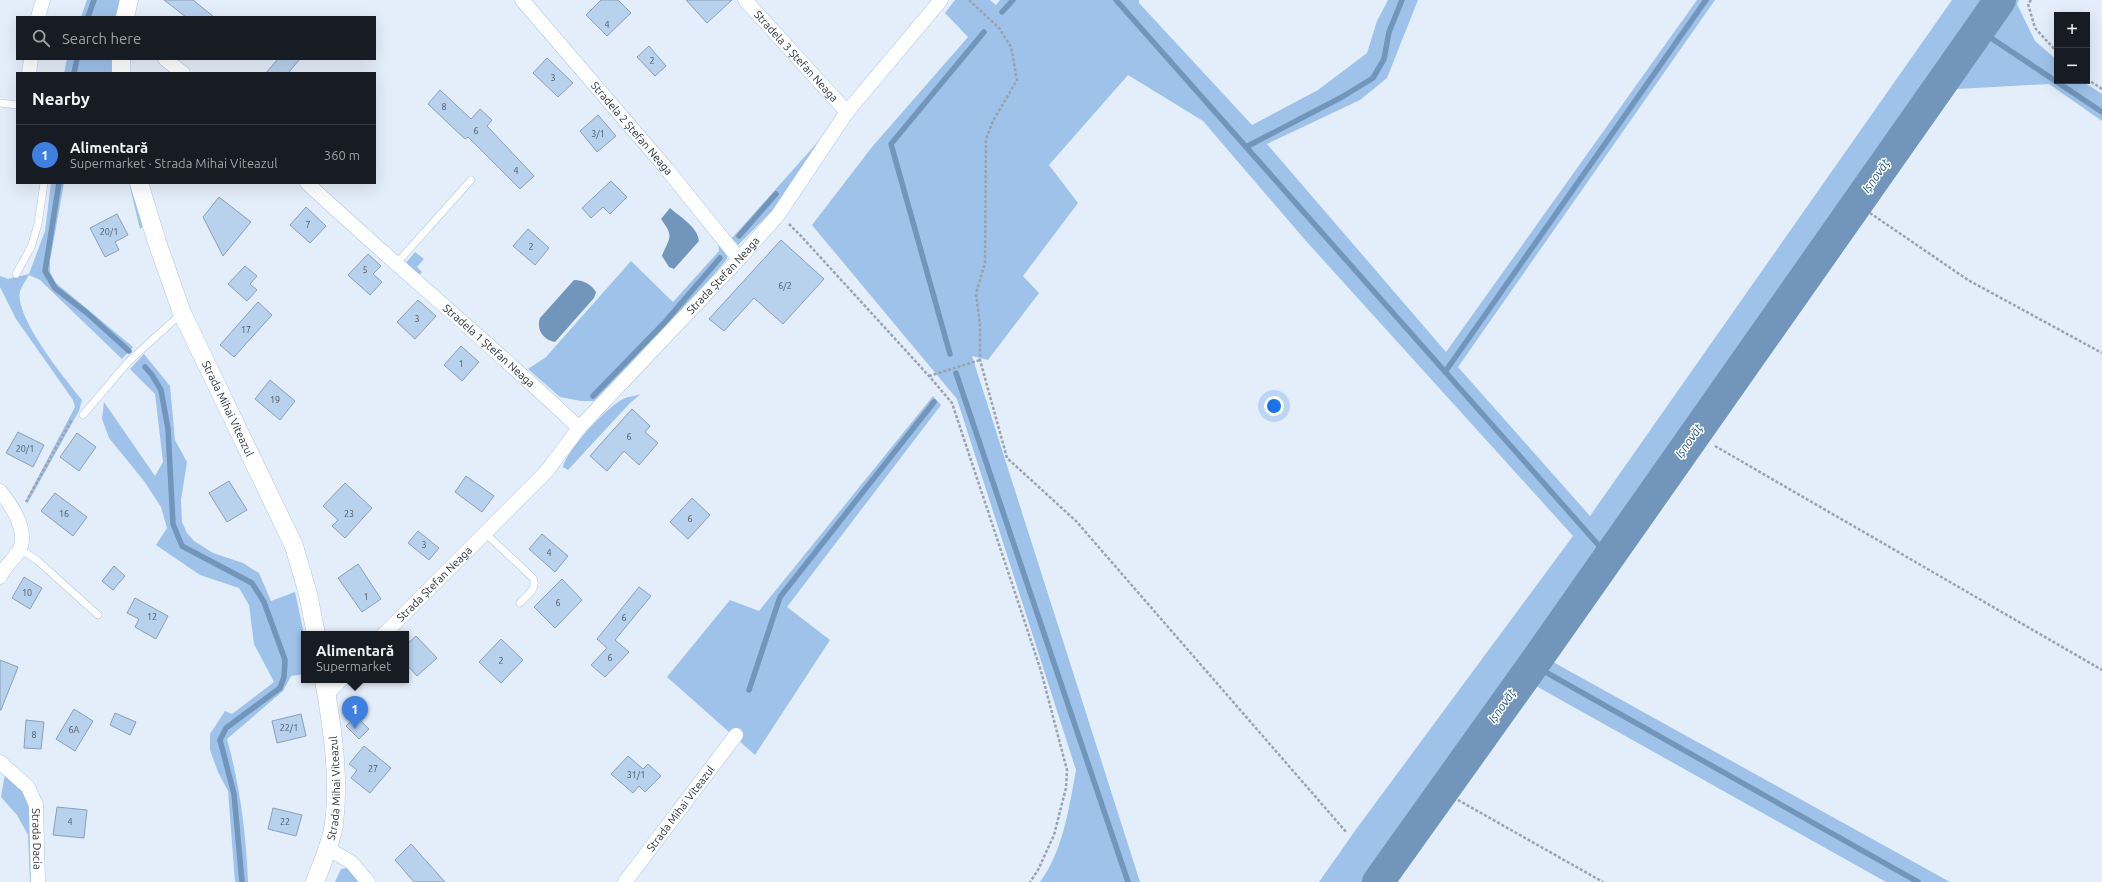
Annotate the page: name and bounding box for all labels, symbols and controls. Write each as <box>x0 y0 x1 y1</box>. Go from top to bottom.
street label: Stradela 3 Ștefan Neaga <box>752 8 841 104</box>
map controls <box>2054 12 2090 84</box>
button: + <box>2054 12 2090 48</box>
search box <box>16 16 376 60</box>
house number: 4 <box>604 20 610 30</box>
icon: search <box>30 27 52 49</box>
text: Search here <box>62 30 141 47</box>
button: − <box>2054 48 2090 84</box>
house number: 2 <box>649 56 655 66</box>
house number: 3 <box>550 73 556 83</box>
street label: Stradela 2 Ștefan Neaga <box>589 79 675 177</box>
text: Nearby <box>32 89 90 108</box>
house number: 8 <box>441 102 447 112</box>
house number: 6 <box>473 126 479 136</box>
house number: 3/1 <box>591 129 605 139</box>
text: Alimentară <box>70 139 148 156</box>
text: 1 <box>41 148 49 162</box>
text: 360 m <box>324 148 360 162</box>
text: Supermarket · Strada Mihai Viteazul <box>70 156 278 170</box>
water label: Ișnovăț <box>1859 156 1892 195</box>
house number: 4 <box>513 166 519 176</box>
house number: 7 <box>305 220 311 230</box>
house number: 20/1 <box>100 227 118 237</box>
street label: Strada Ștefan Neaga <box>684 234 762 316</box>
house number: 2 <box>528 242 534 252</box>
house number: 5 <box>362 265 368 275</box>
house number: 6/2 <box>778 281 792 291</box>
street label: Stradela 1 Ștefan Neaga <box>440 301 538 389</box>
house number: 3 <box>414 314 420 324</box>
house number: 17 <box>241 325 251 335</box>
street label: Strada Mihai Viteazul <box>200 359 256 458</box>
house number: 1 <box>458 359 464 369</box>
house number: 19 <box>270 395 280 405</box>
your location <box>1264 396 1284 416</box>
water label: Ișnovăț <box>1672 421 1705 460</box>
house number: 6 <box>626 432 632 442</box>
house number: 20/1 <box>16 444 34 454</box>
house number: 16 <box>59 509 69 519</box>
house number: 23 <box>344 509 354 519</box>
house number: 6 <box>687 514 693 524</box>
house number: 3 <box>421 540 427 550</box>
street label: Strada Ștefan Neaga <box>394 544 474 624</box>
house number: 4 <box>546 548 552 558</box>
house number: 10 <box>22 588 32 598</box>
house number: 1 <box>363 592 369 602</box>
house number: 6 <box>555 598 561 608</box>
house number: 12 <box>147 612 157 622</box>
house number: 6 <box>621 613 627 623</box>
popup <box>301 631 409 683</box>
text: Alimentară <box>316 642 394 659</box>
house number: 6 <box>607 653 613 663</box>
house number: 2 <box>498 656 504 666</box>
text: Supermarket <box>316 659 391 673</box>
water label: Ișnovăț <box>1485 686 1518 725</box>
pin: 1 <box>342 696 368 729</box>
house number: 22/1 <box>280 723 298 733</box>
house number: 6A <box>69 725 80 735</box>
house number: 8 <box>31 730 37 740</box>
street label: Strada Mihai Viteazul <box>325 735 342 841</box>
street label: Strada Mihai Viteazul <box>644 763 717 854</box>
house number: 27 <box>368 764 378 774</box>
house number: 31/1 <box>627 770 645 780</box>
street label: Strada Dacia <box>30 808 44 870</box>
house number: 4 <box>67 817 73 827</box>
house number: 22 <box>280 817 290 827</box>

